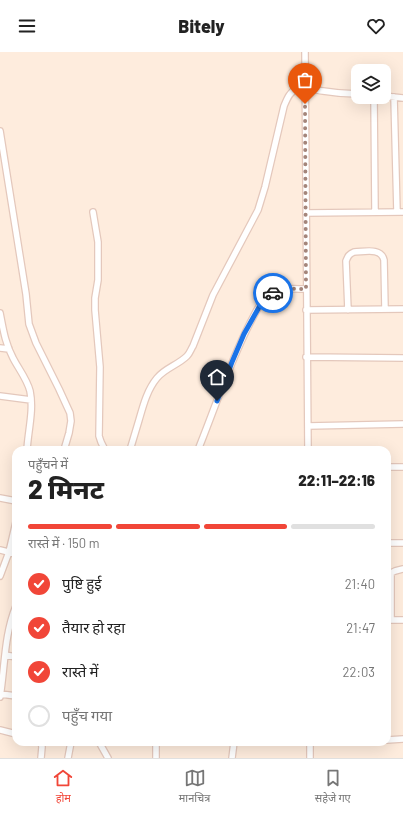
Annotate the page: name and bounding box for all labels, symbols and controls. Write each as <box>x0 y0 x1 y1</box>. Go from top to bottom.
icon: menu <box>16 15 38 37</box>
text: Bitely <box>178 15 225 37</box>
icon: heart <box>365 15 387 37</box>
pin <box>288 63 322 104</box>
map controls <box>351 64 391 104</box>
button: layers <box>351 64 391 104</box>
icon: bag <box>294 69 316 91</box>
courier <box>253 273 293 313</box>
icon: car <box>262 282 284 304</box>
pin <box>200 360 234 401</box>
icon: home <box>206 366 228 388</box>
text: पहुँचने में <box>28 456 68 472</box>
text: 22:11–22:16 <box>298 471 375 489</box>
text: 2 मिनट <box>28 473 104 504</box>
text: रास्ते में · 150 m <box>28 535 99 551</box>
icon: check <box>28 573 50 595</box>
text: पुष्टि हुई <box>62 574 102 592</box>
text: 21:40 <box>345 576 375 592</box>
icon: check <box>28 617 50 639</box>
text: तैयार हो रहा <box>62 618 125 636</box>
text: 21:47 <box>346 620 375 636</box>
icon: check <box>28 661 50 683</box>
text: रास्ते में <box>62 662 98 680</box>
text: 22:03 <box>343 664 375 680</box>
text: पहुँच गया <box>62 706 112 724</box>
tab: होम <box>52 767 74 806</box>
tab: मानचित्र <box>179 767 210 806</box>
tab: सहेजे गए <box>315 767 351 806</box>

